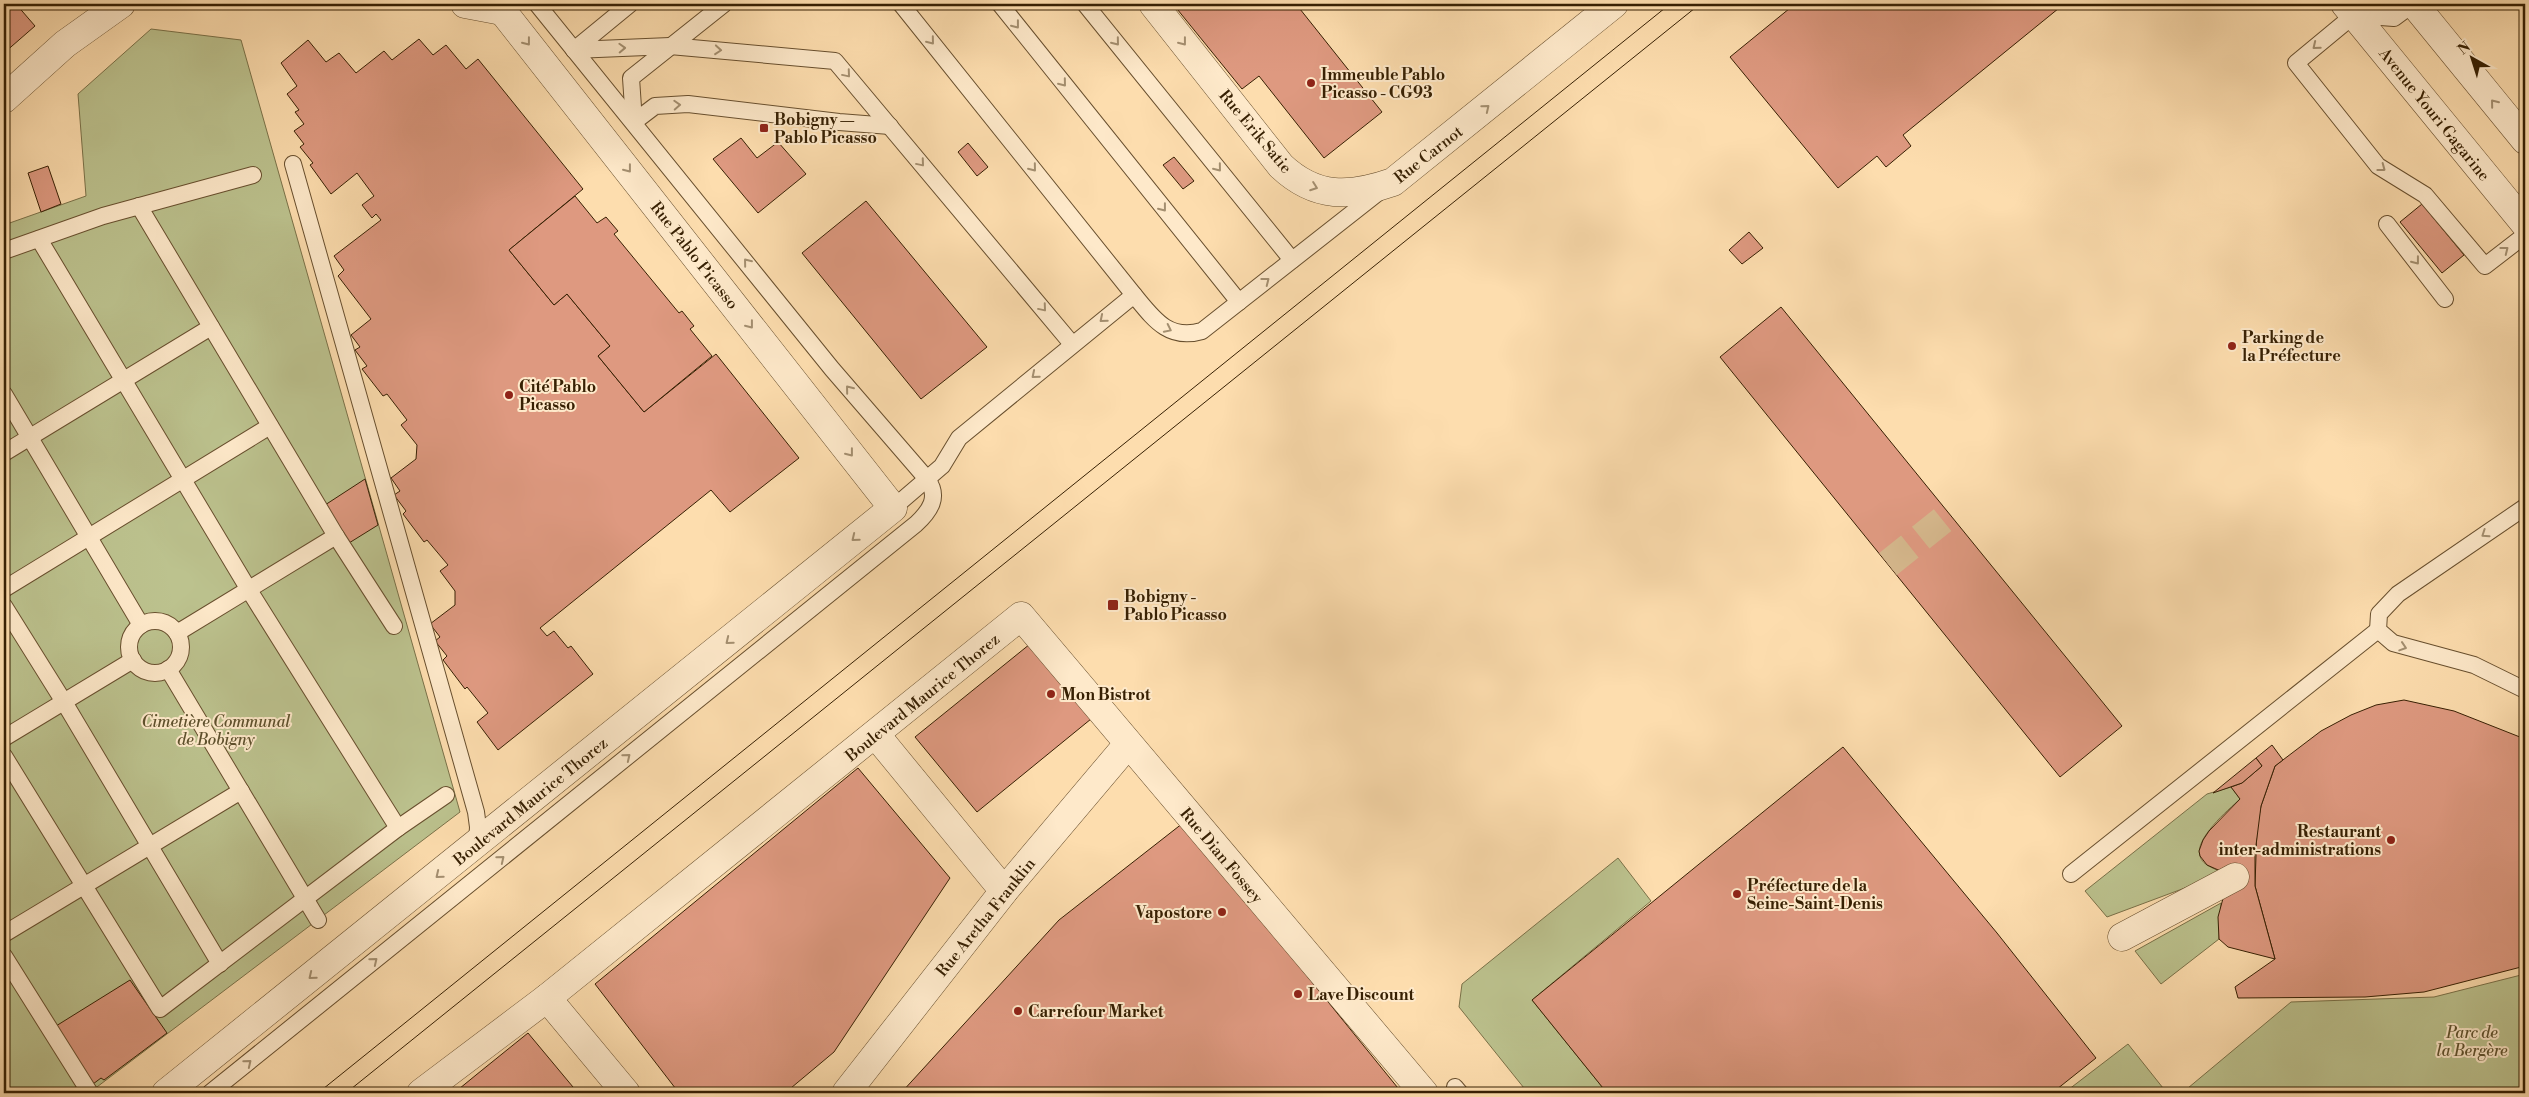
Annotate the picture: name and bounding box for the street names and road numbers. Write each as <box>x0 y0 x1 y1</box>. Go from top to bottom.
street label: Avenue Youri Gagarine <box>2374 43 2494 185</box>
street label: Rue Erik Satie <box>1214 86 1296 178</box>
street label: Rue Carnot <box>1390 121 1467 188</box>
street label: Rue Pablo Picasso <box>646 198 743 314</box>
street label: Boulevard Maurice Thorez <box>841 629 1004 767</box>
street label: Boulevard Maurice Thorez <box>449 733 612 871</box>
street label: Rue Dian Fossey <box>1176 804 1267 908</box>
street label: Rue Aretha Franklin <box>932 854 1040 981</box>

